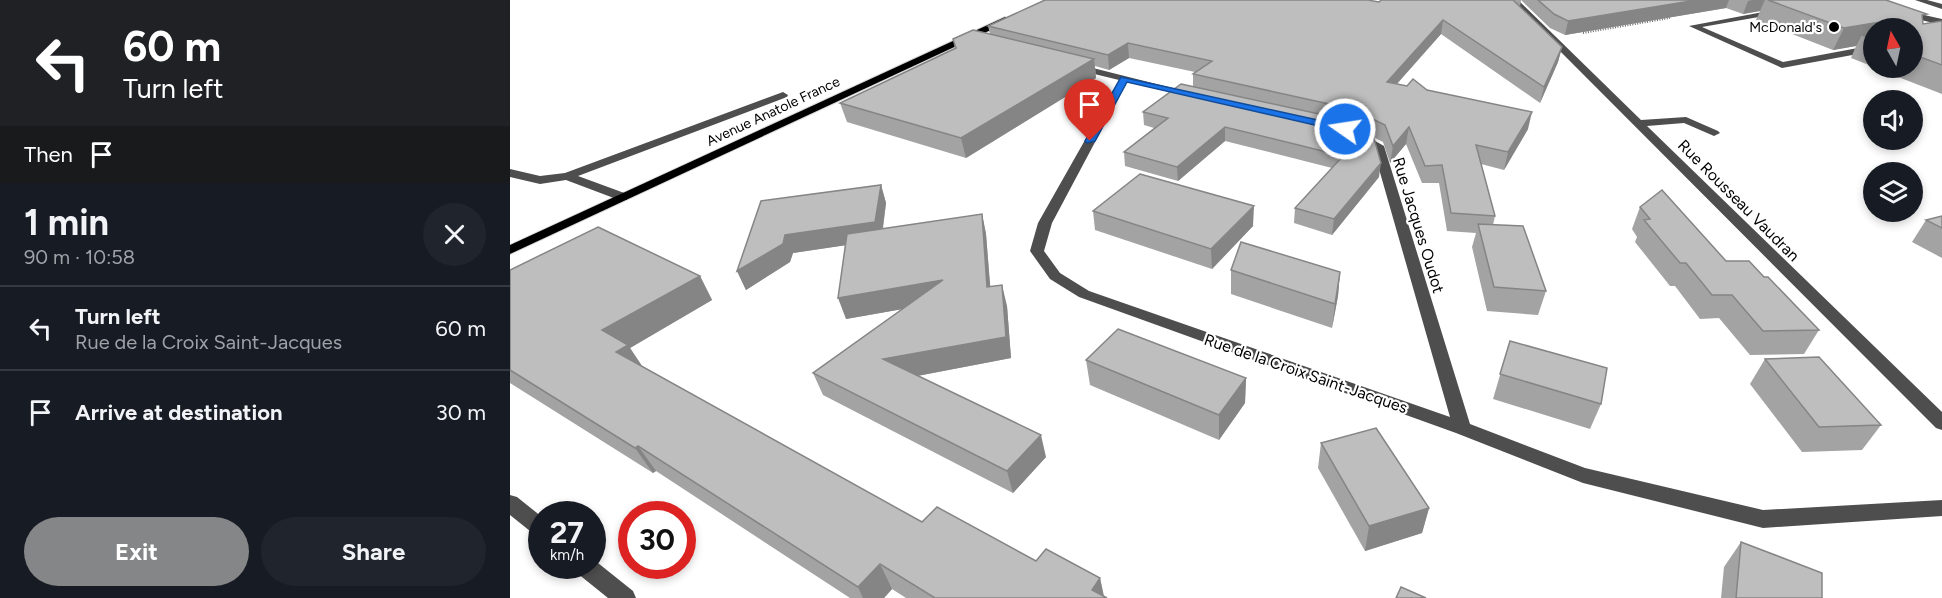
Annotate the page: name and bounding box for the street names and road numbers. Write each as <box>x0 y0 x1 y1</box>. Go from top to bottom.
street label: Avenue Anatole France <box>704 73 843 150</box>
street label: Rue Rousseau Vaudran <box>1674 136 1803 265</box>
street label: Rue Jacques Oudot <box>1389 155 1448 295</box>
street label: Rue de la Croix Saint-Jacques <box>1202 330 1410 417</box>

